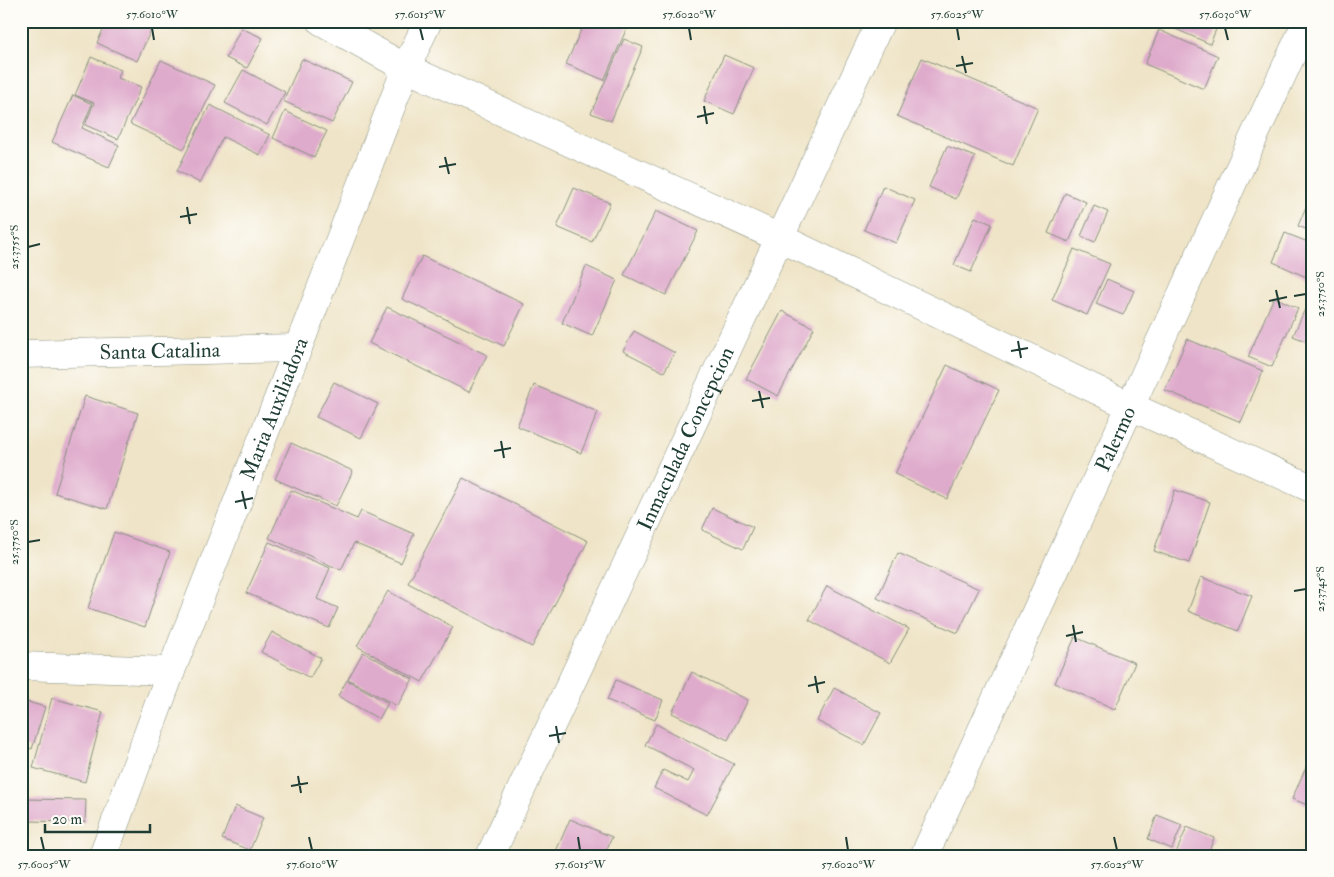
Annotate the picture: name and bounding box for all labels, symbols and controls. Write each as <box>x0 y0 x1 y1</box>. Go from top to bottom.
text: 57.6010°W <box>126 7 179 22</box>
text: 57.6015°W <box>395 7 446 22</box>
text: 57.6020°W <box>662 7 717 22</box>
text: 57.6025°W <box>931 7 984 22</box>
text: 57.6030°W <box>1199 7 1252 22</box>
text: 25.3755°S <box>7 224 22 270</box>
text: 25.3750°S <box>1313 271 1328 317</box>
street label: Maria Auxiliadora <box>234 333 314 484</box>
street label: Santa Catalina <box>99 336 221 366</box>
street label: Inmaculada Concepcion <box>631 342 740 535</box>
street label: Palermo <box>1089 402 1142 476</box>
text: 25.3750°S <box>7 519 22 565</box>
text: 25.3745°S <box>1313 566 1328 612</box>
scale bar <box>45 802 150 834</box>
text: 20 m <box>52 810 82 829</box>
text: 57.6005°W <box>18 857 71 872</box>
text: 57.6010°W <box>286 857 339 872</box>
text: 57.6015°W <box>555 857 606 872</box>
text: 57.6020°W <box>821 857 876 872</box>
text: 57.6025°W <box>1091 857 1144 872</box>

